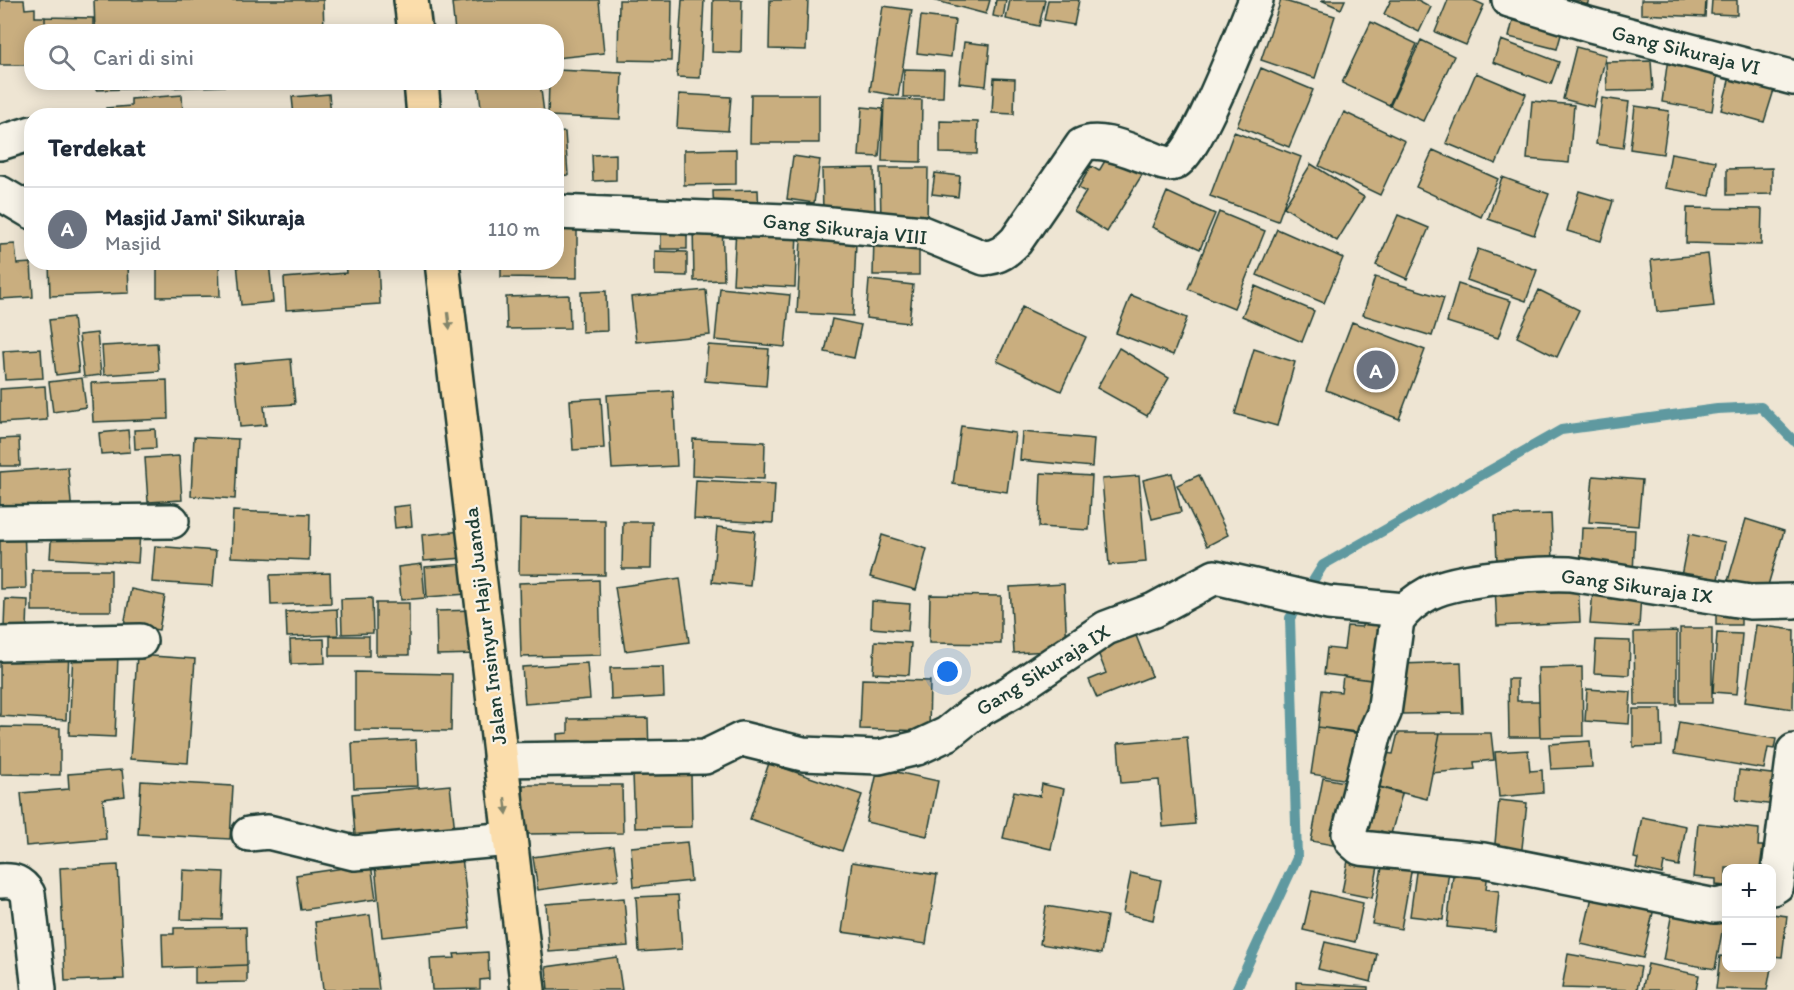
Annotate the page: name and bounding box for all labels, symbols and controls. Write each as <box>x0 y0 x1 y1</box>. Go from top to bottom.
street label: Gang Sikuraja VI <box>1609 19 1763 80</box>
search box <box>24 24 564 90</box>
icon: search <box>45 41 78 74</box>
text: Cari di sini <box>93 44 194 71</box>
text: Terdekat <box>48 131 146 163</box>
text: Masjid Jami' Sikuraja <box>105 204 305 231</box>
street label: Gang Sikuraja VIII <box>761 207 929 250</box>
text: A <box>61 217 74 241</box>
text: 110 m <box>488 217 540 241</box>
text: Masjid <box>105 231 161 255</box>
one-way arrow <box>444 311 453 330</box>
pin: A <box>1356 348 1396 392</box>
street label: Jalan Insinyur Haji Juanda <box>458 506 511 746</box>
street label: Gang Sikuraja IX <box>1559 562 1715 609</box>
street label: Gang Sikuraja IX <box>971 618 1115 721</box>
your location <box>933 657 962 686</box>
one-way arrow <box>501 797 511 816</box>
map controls <box>1722 864 1776 972</box>
button: + <box>1722 864 1776 918</box>
button: − <box>1722 918 1776 972</box>

